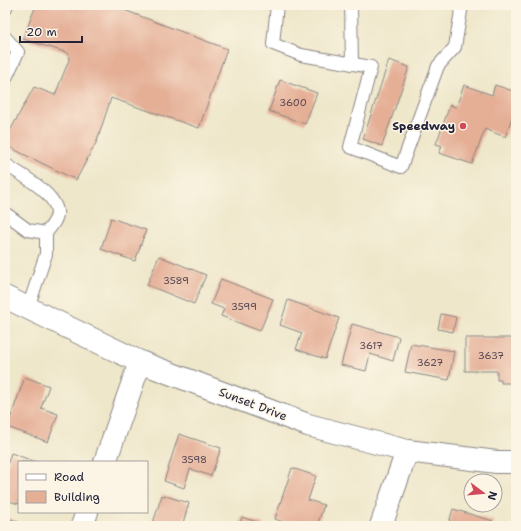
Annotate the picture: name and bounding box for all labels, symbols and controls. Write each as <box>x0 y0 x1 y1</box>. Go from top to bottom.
scale bar <box>20 18 82 44</box>
text: 20 m <box>26 24 57 40</box>
house number: 3600 <box>279 96 307 109</box>
place label: Speedway <box>392 118 455 134</box>
marker: Speedway <box>458 121 468 131</box>
house number: 3589 <box>163 274 189 287</box>
house number: 3599 <box>231 300 257 313</box>
house number: 3617 <box>359 339 383 352</box>
house number: 3637 <box>478 349 504 362</box>
house number: 3627 <box>417 356 443 369</box>
street label: Sunset Drive <box>217 384 290 424</box>
house number: 3598 <box>181 453 207 466</box>
legend <box>18 461 148 513</box>
text: Road <box>54 469 85 485</box>
north arrow <box>463 473 503 513</box>
text: Building <box>54 489 100 505</box>
text: N <box>484 489 501 502</box>

